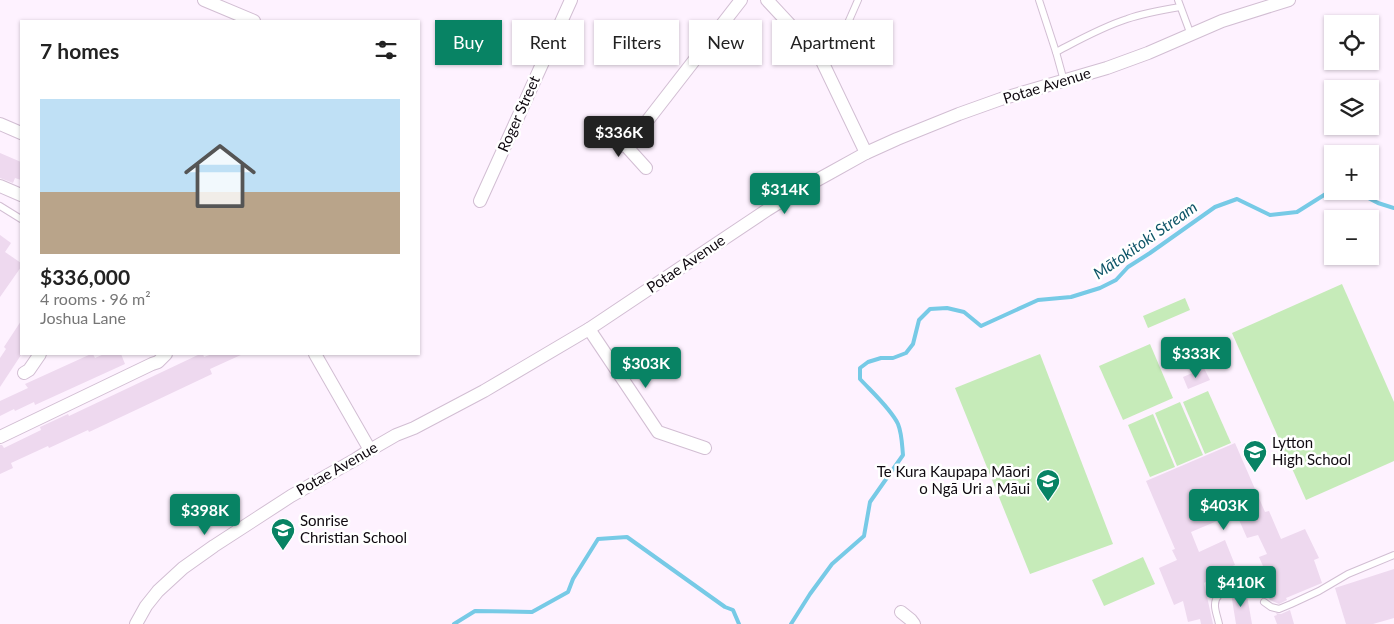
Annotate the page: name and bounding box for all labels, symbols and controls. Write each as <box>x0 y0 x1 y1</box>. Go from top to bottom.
map controls <box>1324 15 1379 265</box>
button: locate <box>1324 15 1379 70</box>
chip: Buy <box>435 20 502 65</box>
chip: Rent <box>512 20 584 65</box>
chip: Filters <box>594 20 679 65</box>
chip: New <box>689 20 762 65</box>
chip: Apartment <box>772 20 893 65</box>
icon: filters <box>372 36 400 64</box>
text: 7 homes <box>40 38 119 63</box>
street label: Potae Avenue <box>1001 63 1093 107</box>
street label: Roger Street <box>493 72 543 154</box>
button: layers <box>1324 80 1379 135</box>
pin: $336K <box>584 116 654 158</box>
text: $336K <box>595 122 643 141</box>
icon: home <box>175 131 265 221</box>
button: + <box>1324 145 1379 200</box>
pin: $314K <box>750 172 820 215</box>
text: $314K <box>761 179 809 198</box>
water label: Mātokitoki Stream <box>1089 197 1200 283</box>
button: − <box>1324 210 1379 265</box>
street label: Potae Avenue <box>643 230 728 296</box>
text: $336,000 <box>40 264 130 289</box>
text: 4 rooms · 96 m² <box>40 289 151 308</box>
text: Joshua Lane <box>40 308 126 327</box>
pin: $333K <box>1161 336 1231 379</box>
text: $333K <box>1172 343 1220 362</box>
pin: $303K <box>611 346 681 389</box>
text: $303K <box>622 353 670 372</box>
place label: Lytton High School <box>1272 433 1351 468</box>
street label: Potae Avenue <box>293 438 380 499</box>
school or university icon: Lytton High School <box>1242 439 1268 473</box>
place label: Te Kura Kaupapa Māori o Ngā Uri a Māui <box>877 462 1030 497</box>
school or university icon: Te Kura Kaupapa Māori o Ngā Uri a Māui <box>1035 468 1061 502</box>
pin: $403K <box>1189 488 1259 531</box>
pin: $398K <box>170 494 240 536</box>
text: $403K <box>1200 495 1248 514</box>
text: $398K <box>181 500 229 519</box>
place label: Sonrise Christian School <box>300 511 407 546</box>
school or university icon: Sonrise Christian School <box>270 517 296 551</box>
pin: $410K <box>1206 566 1276 608</box>
text: $410K <box>1217 572 1265 591</box>

